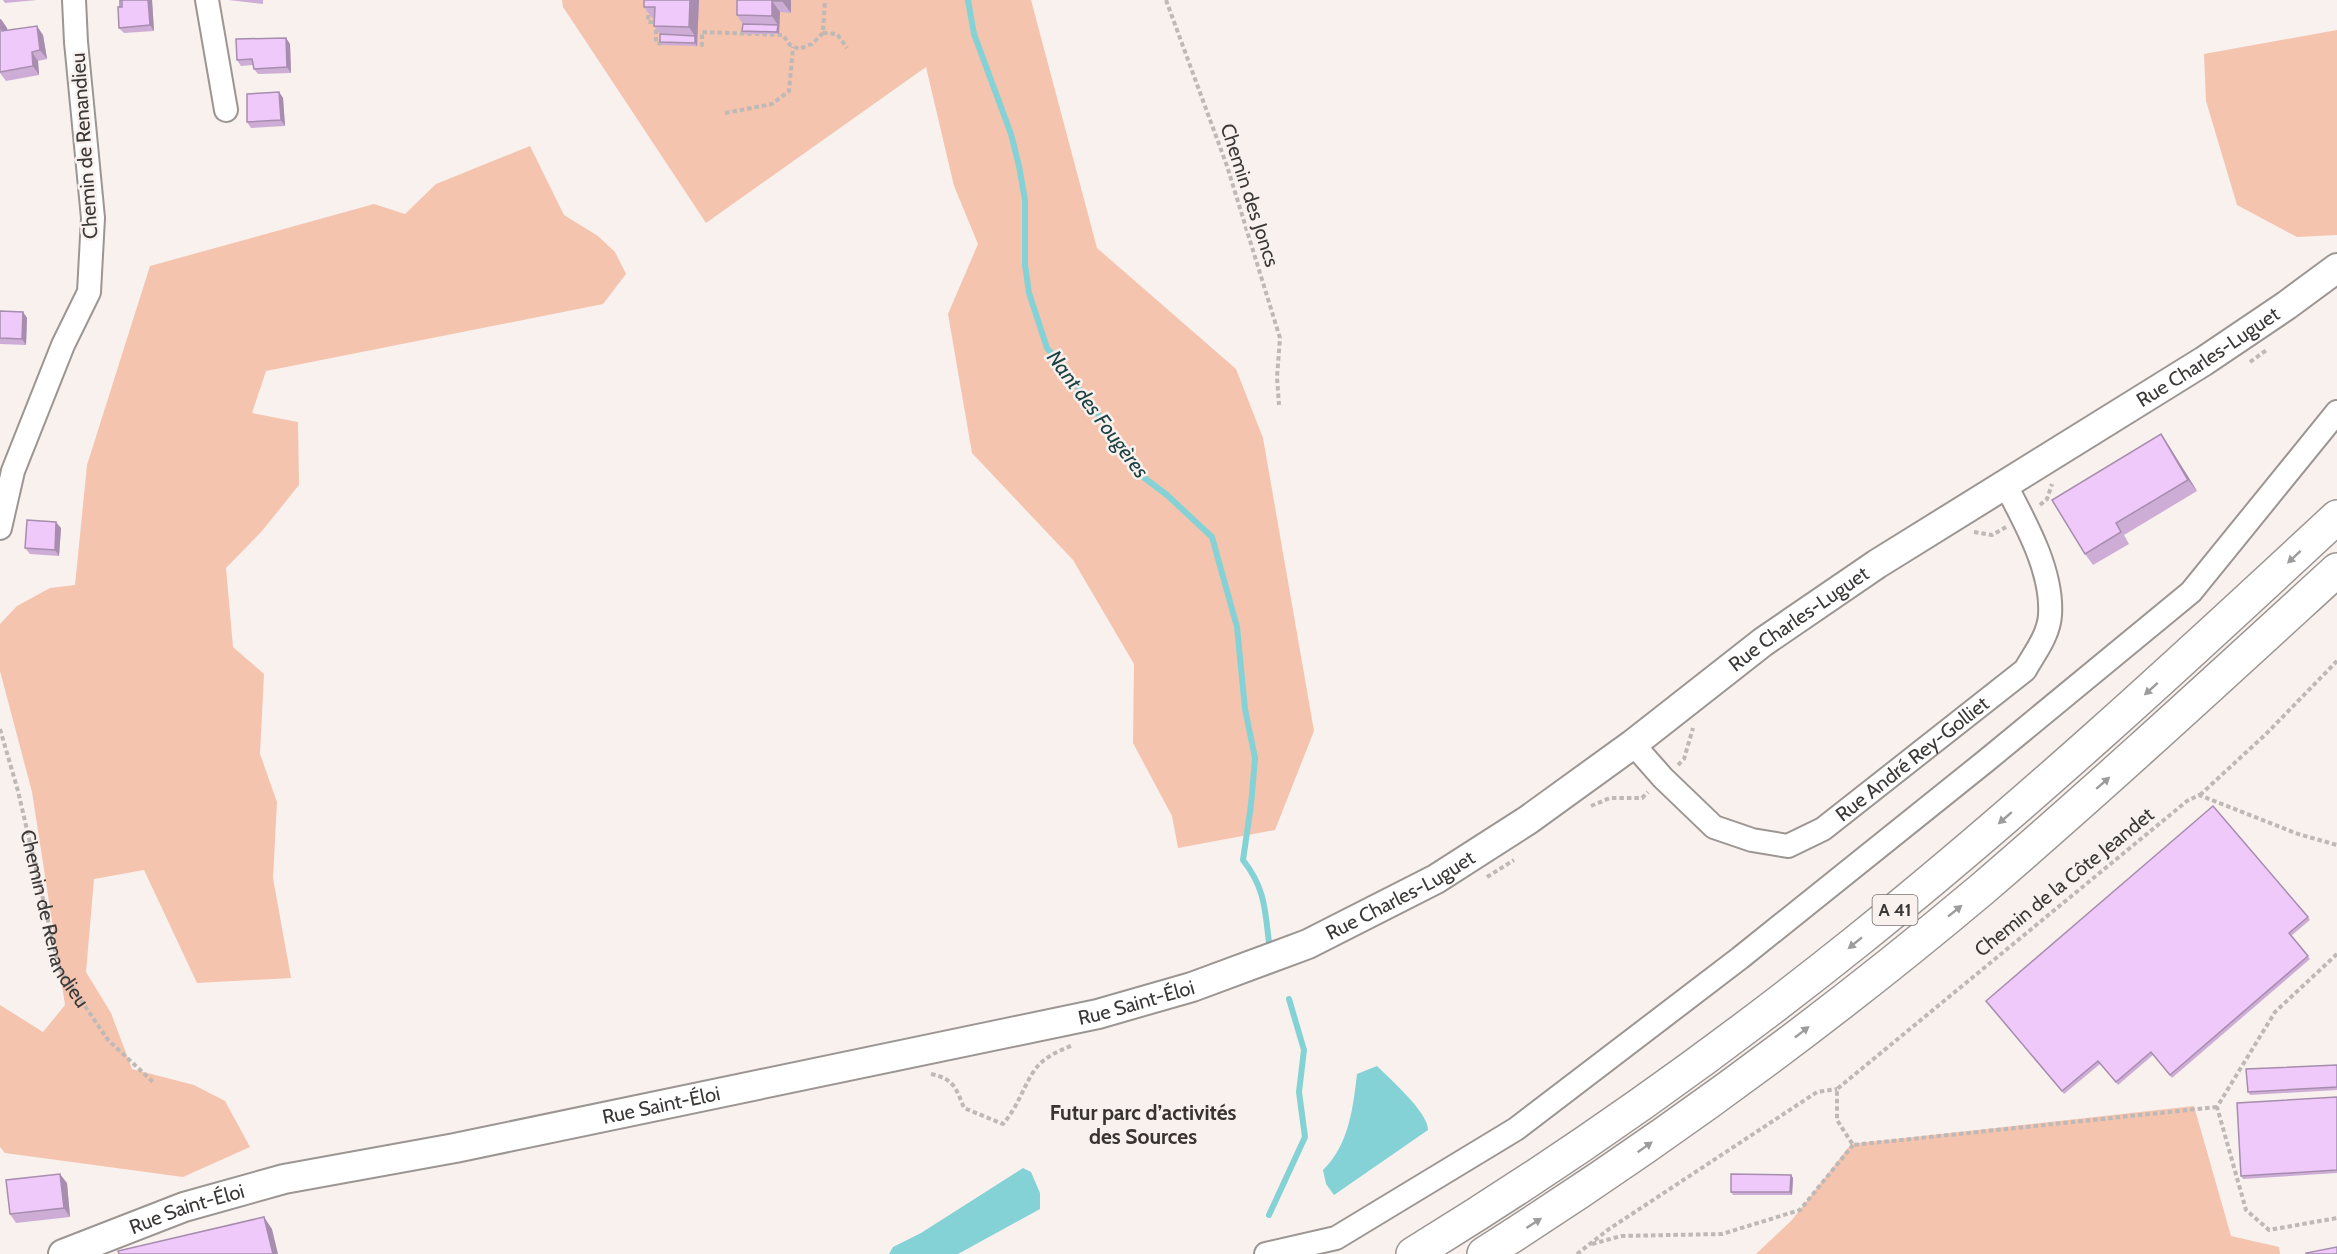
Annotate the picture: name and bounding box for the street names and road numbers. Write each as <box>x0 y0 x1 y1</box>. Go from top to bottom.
street label: Chemin de Renandieu <box>66 52 102 240</box>
street label: Chemin des Joncs <box>1216 120 1284 270</box>
street label: Rue Charles-Luguet <box>2132 302 2284 412</box>
street label: Rue Charles-Luguet <box>1724 561 1873 676</box>
street label: Rue André Rey-Golliet <box>1831 691 1994 826</box>
street label: Chemin de la Côte Jeandet <box>1970 802 2159 962</box>
street label: Chemin de Renandieu <box>15 827 94 1012</box>
street label: Rue Charles-Luguet <box>1322 845 1479 945</box>
road number: A 41 <box>1872 895 1918 925</box>
street label: Rue Saint-Éloi <box>1076 975 1197 1030</box>
street label: Rue Saint-Éloi <box>600 1081 722 1129</box>
street label: Rue Saint-Éloi <box>126 1179 247 1239</box>

